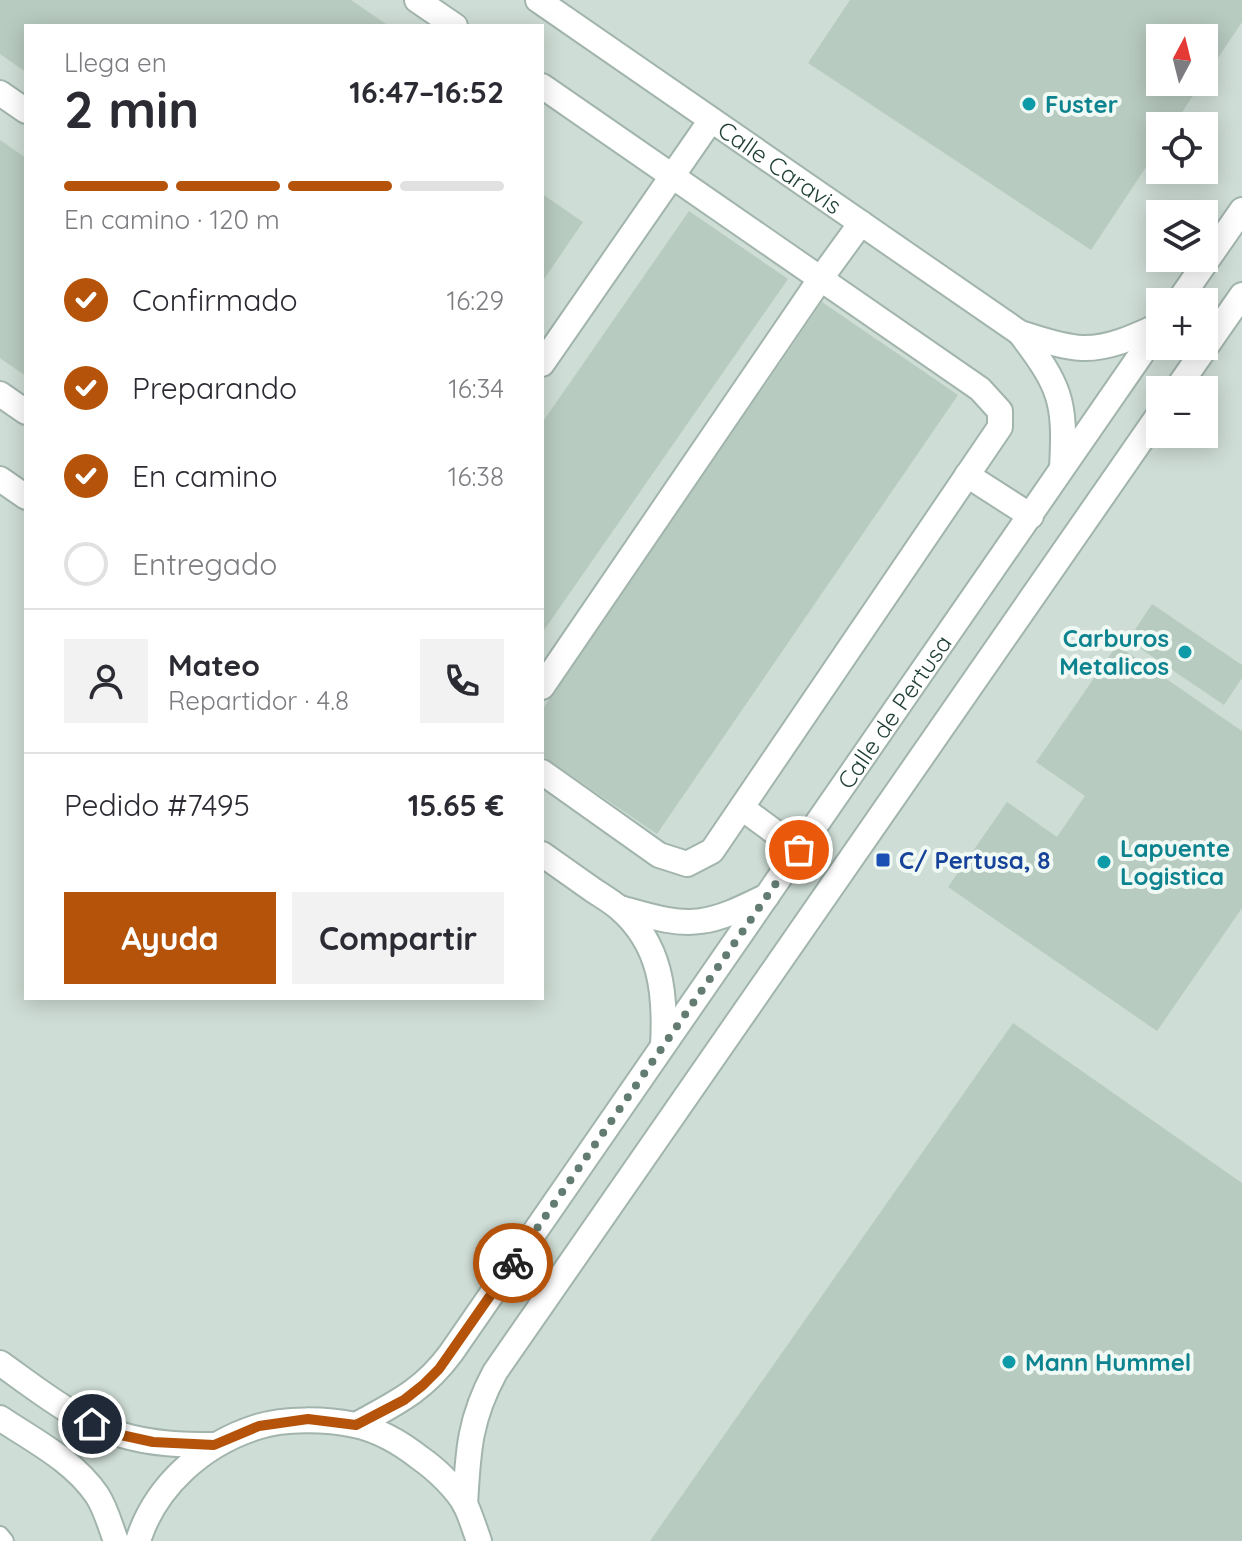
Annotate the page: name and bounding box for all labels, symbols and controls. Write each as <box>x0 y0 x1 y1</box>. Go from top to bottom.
north arrow <box>1146 24 1218 96</box>
map controls <box>1146 24 1218 448</box>
text: Llega en <box>64 46 167 79</box>
text: 16:47–16:52 <box>349 73 504 111</box>
text: 2 min <box>64 76 199 141</box>
place label: Fuster <box>1045 89 1118 119</box>
marker: Fuster <box>1020 95 1038 113</box>
button: locate <box>1146 112 1218 184</box>
street label: Calle Caravis <box>712 114 848 220</box>
button: layers <box>1146 200 1218 272</box>
text: En camino · 120 m <box>64 203 280 236</box>
icon: check <box>64 278 108 322</box>
text: Confirmado <box>132 281 298 319</box>
text: 16:29 <box>447 284 504 317</box>
button: + <box>1146 288 1218 360</box>
icon: check <box>64 366 108 410</box>
text: Preparando <box>132 369 297 407</box>
text: 16:34 <box>448 372 504 405</box>
button: − <box>1146 376 1218 448</box>
icon: check <box>64 454 108 498</box>
text: En camino <box>132 457 278 495</box>
text: 16:38 <box>448 460 504 493</box>
text: Entregado <box>132 545 277 583</box>
place label: Carburos Metalicos <box>1059 623 1169 681</box>
street label: Calle de Pertusa <box>831 629 958 794</box>
button: person <box>64 639 148 723</box>
button: phone <box>420 639 504 723</box>
marker: Carburos Metalicos <box>1176 643 1194 661</box>
text: Mateo <box>168 646 260 684</box>
text: Repartidor · 4.8 <box>168 684 349 717</box>
text: Pedido #7495 <box>64 786 250 824</box>
text: 15.65 € <box>408 786 504 824</box>
pin <box>765 816 833 884</box>
icon: bag <box>777 828 821 872</box>
place label: Lapuente Logistica <box>1120 833 1230 891</box>
place label: C/ Pertusa, 8 <box>899 845 1050 875</box>
marker: C/ Pertusa, 8 <box>874 851 892 869</box>
marker: Lapuente Logistica <box>1095 853 1113 871</box>
button: Ayuda <box>64 892 276 984</box>
button: Compartir <box>292 892 504 984</box>
courier <box>473 1223 553 1303</box>
icon: bike <box>491 1241 535 1285</box>
place label: Mann Hummel <box>1025 1347 1191 1377</box>
marker: Mann Hummel <box>1000 1353 1018 1371</box>
pin <box>58 1390 126 1458</box>
icon: home <box>70 1402 114 1446</box>

